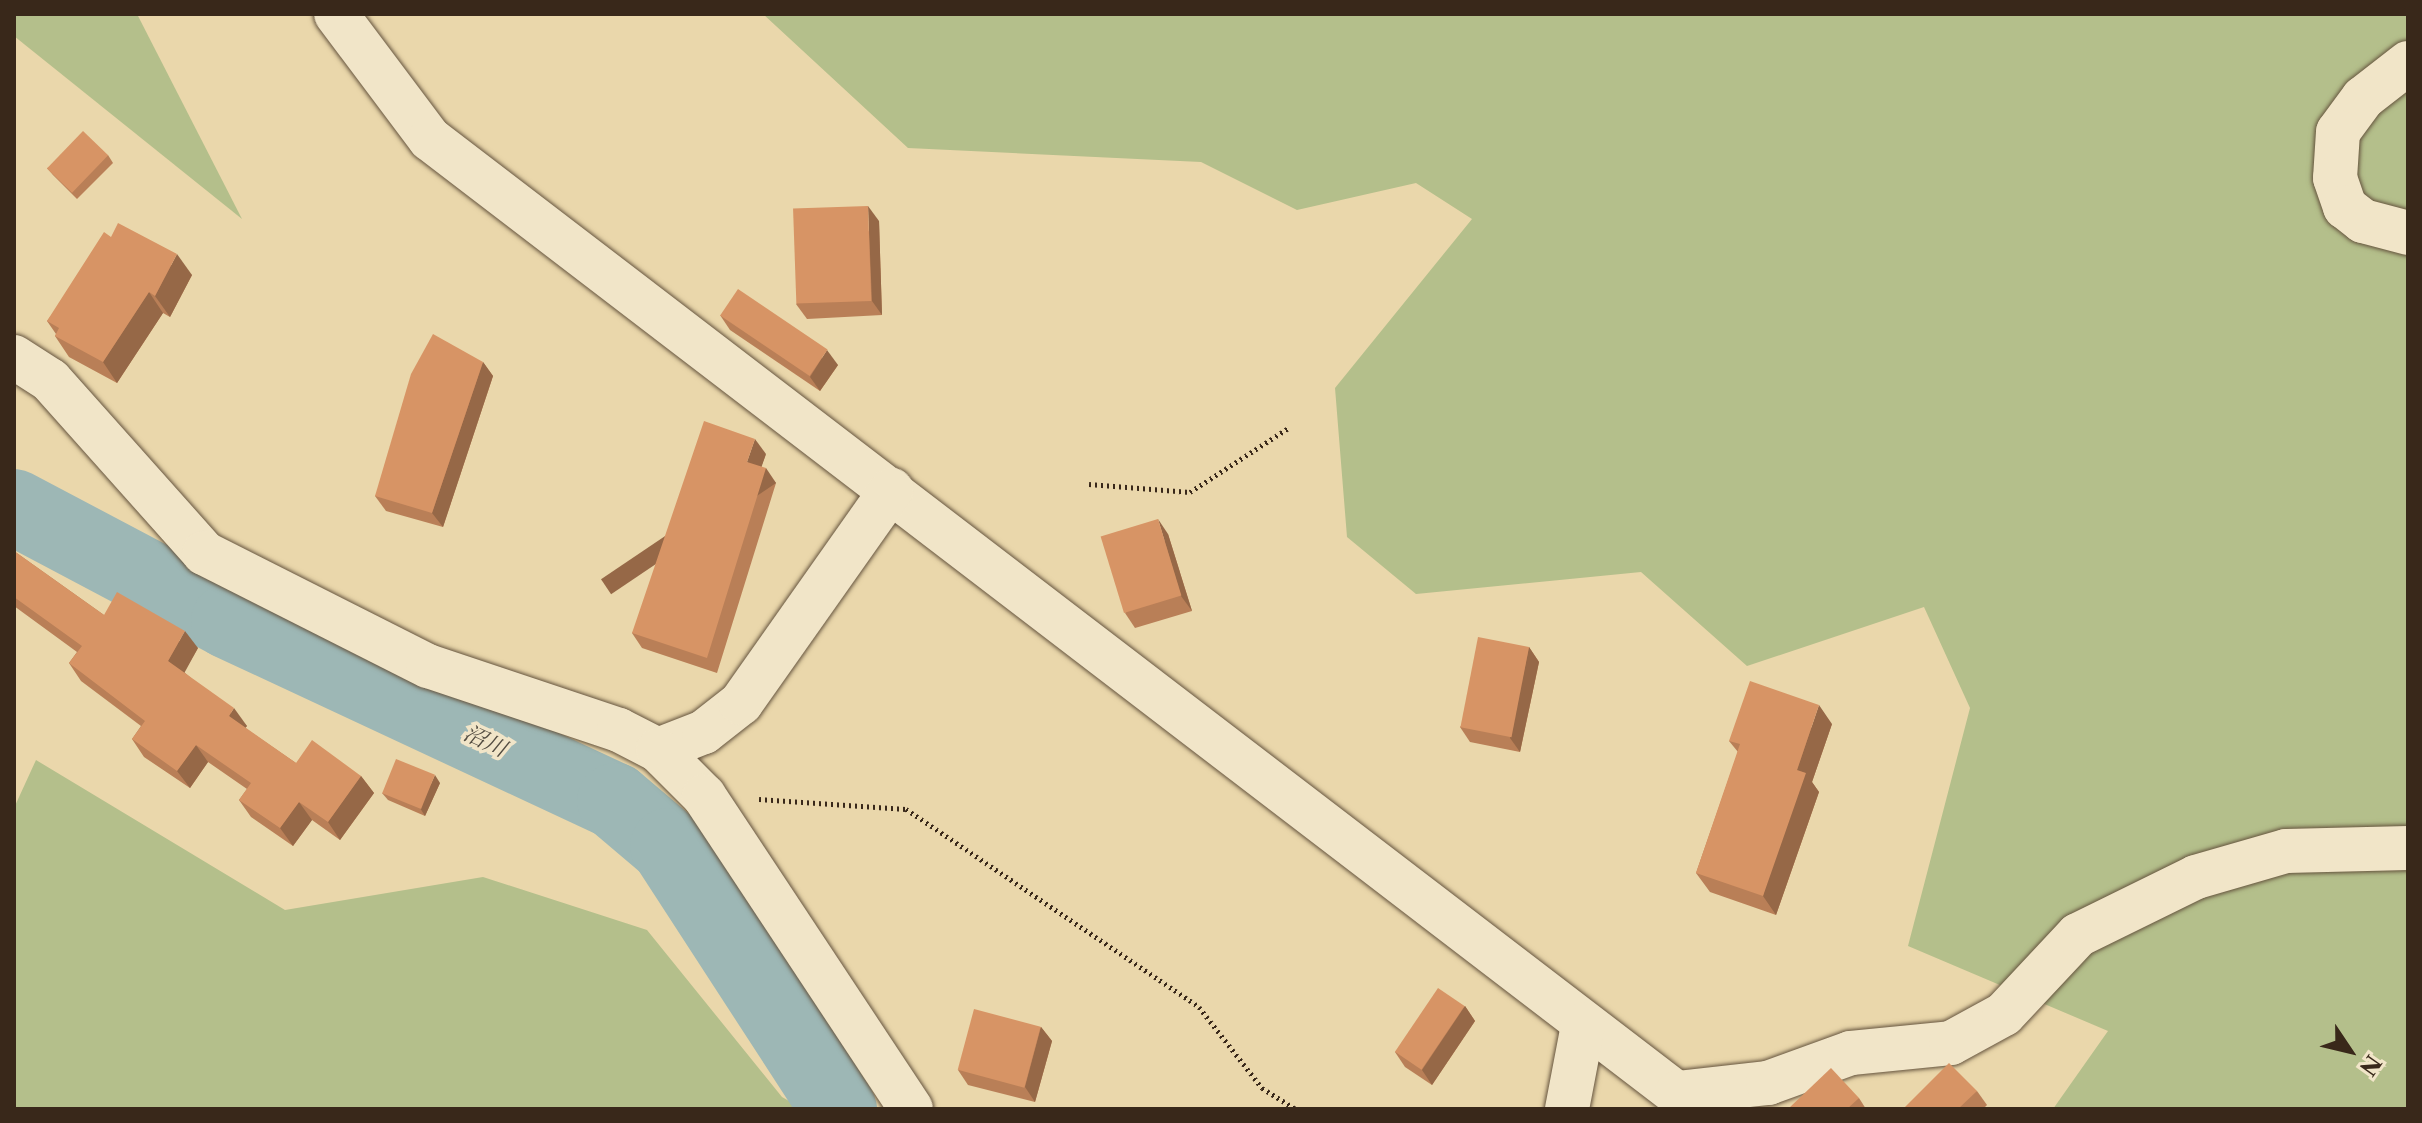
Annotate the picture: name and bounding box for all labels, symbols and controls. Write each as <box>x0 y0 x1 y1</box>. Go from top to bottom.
water label: 沼川 <box>459 720 511 762</box>
north arrow <box>2310 1011 2390 1091</box>
text: N <box>2354 1049 2387 1081</box>

